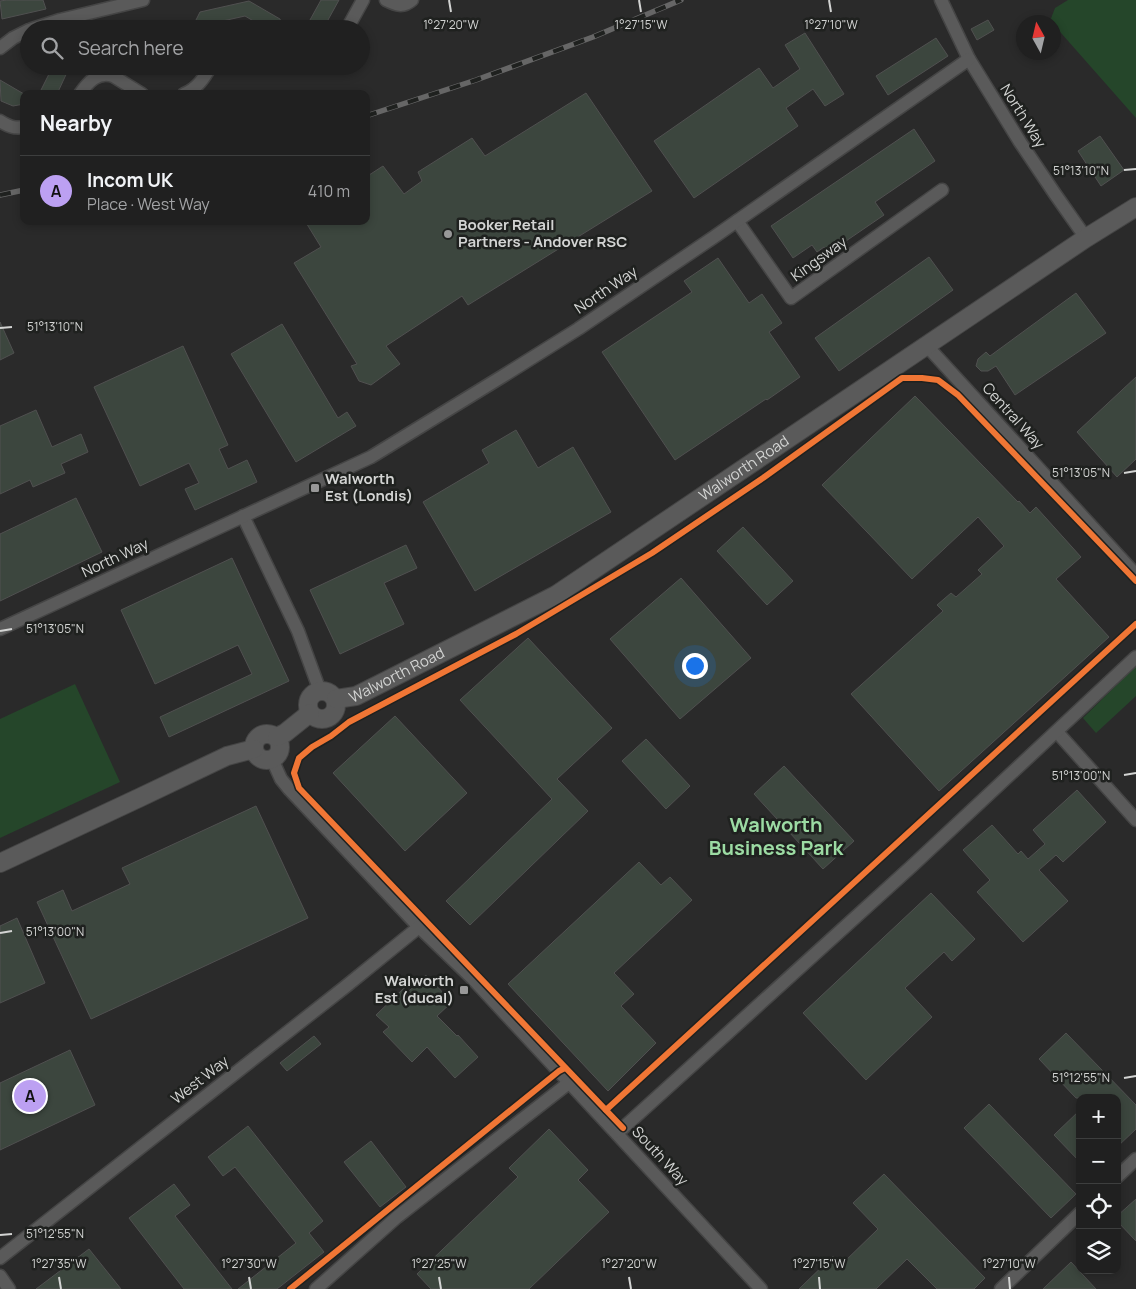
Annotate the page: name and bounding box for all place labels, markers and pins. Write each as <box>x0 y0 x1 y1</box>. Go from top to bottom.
place label: Booker Retail Partners - Andover RSC <box>458 214 627 252</box>
marker: Booker Retail Partners - Andover RSC <box>442 228 454 240</box>
place label: Walworth Est (Londis) <box>325 468 413 506</box>
marker: Walworth Est (Londis) <box>309 482 321 494</box>
place label: Walworth Est (ducal) <box>375 970 454 1008</box>
marker: Walworth Est (ducal) <box>458 984 470 996</box>
pin: A <box>14 1077 46 1115</box>

